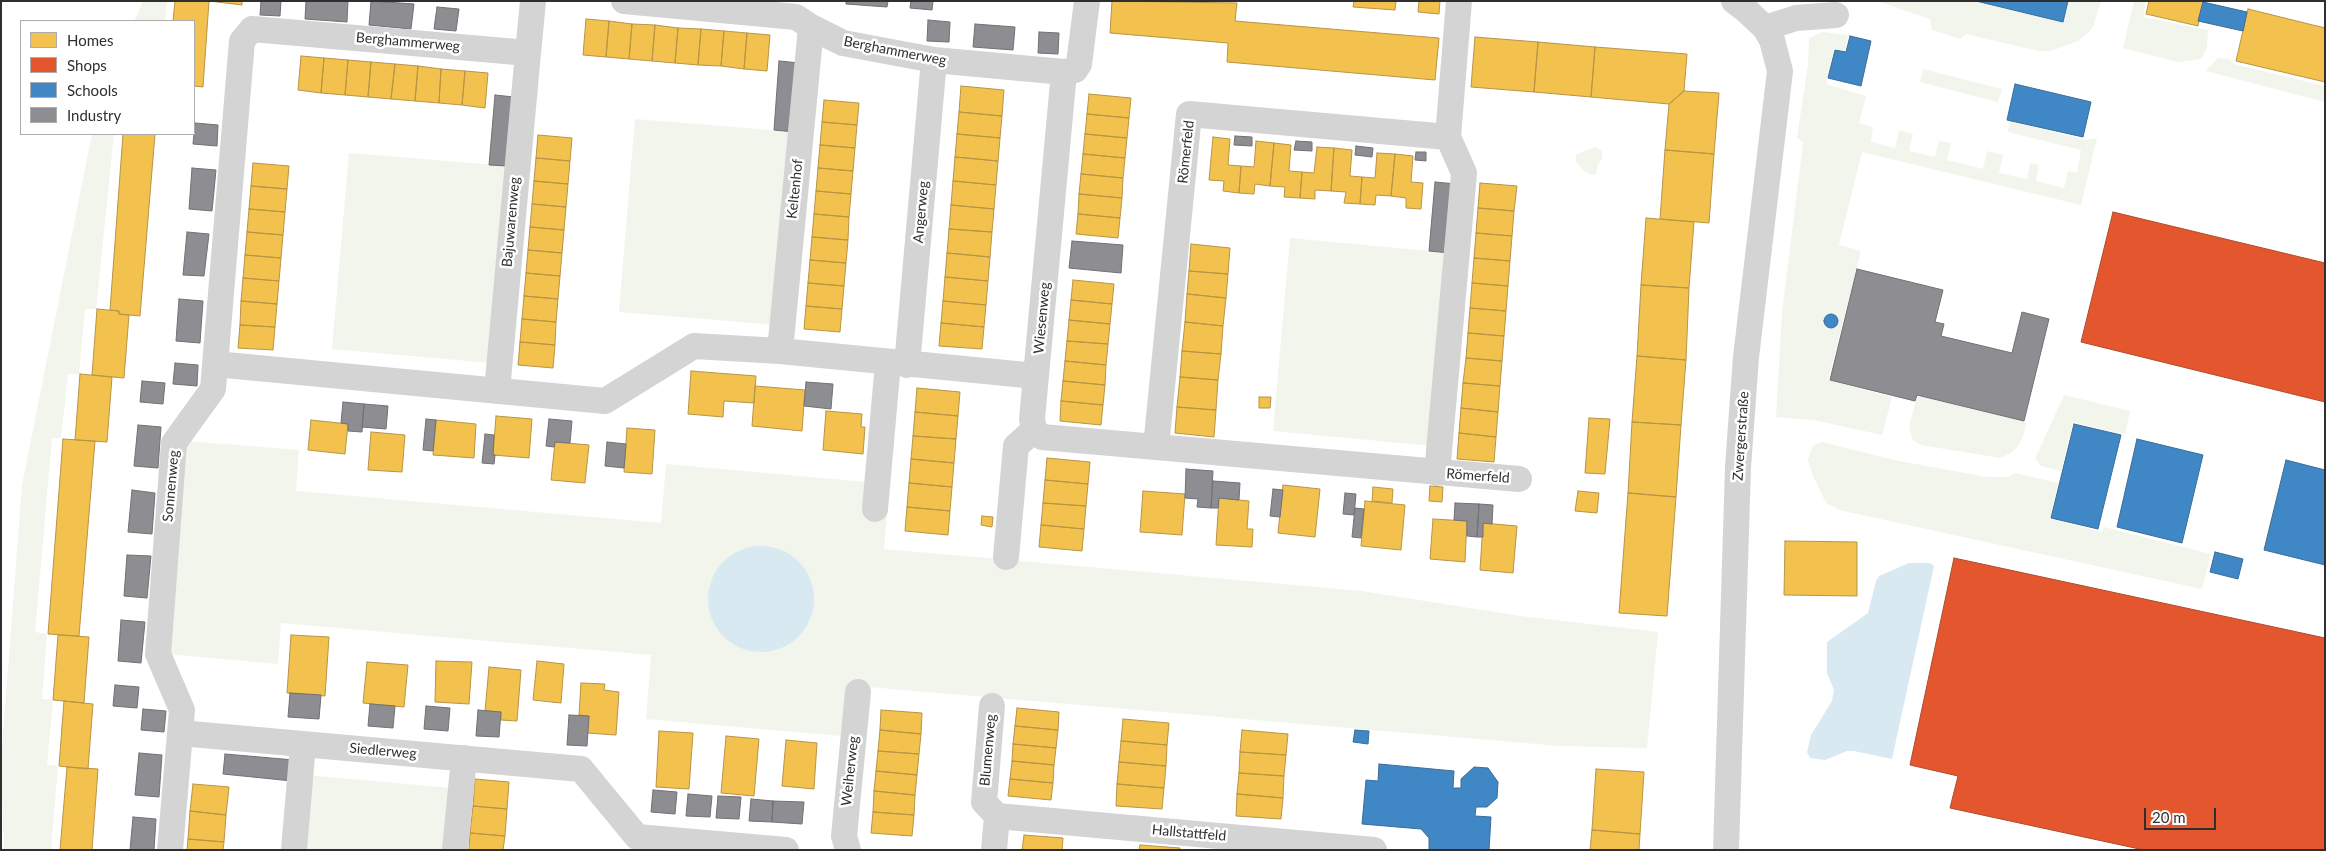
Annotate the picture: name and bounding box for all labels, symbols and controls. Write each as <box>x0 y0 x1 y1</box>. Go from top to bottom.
legend <box>20 20 195 135</box>
street label: Berghammerweg <box>355 29 461 55</box>
text: Homes <box>67 31 113 49</box>
street label: Berghammerweg <box>842 33 948 69</box>
text: Shops <box>67 56 107 74</box>
text: Schools <box>67 81 118 99</box>
text: Industry <box>67 106 121 124</box>
street label: Römerfeld <box>1174 120 1198 184</box>
street label: Keltenhof <box>784 158 806 220</box>
street label: Bajuwarenweg <box>499 176 523 268</box>
street label: Angerweg <box>910 180 932 244</box>
street label: Wiesenweg <box>1030 281 1054 355</box>
street label: Zwergerstraße <box>1730 391 1752 481</box>
street label: Sonnenweg <box>160 449 182 523</box>
street label: Römerfeld <box>1446 465 1510 487</box>
street label: Blumenweg <box>976 713 1000 787</box>
street label: Weiherweg <box>838 735 862 807</box>
street label: Siedlerweg <box>349 740 417 762</box>
scale bar <box>2146 798 2218 830</box>
text: 20 m <box>2152 808 2186 826</box>
street label: Hallstattfeld <box>1151 821 1227 845</box>

